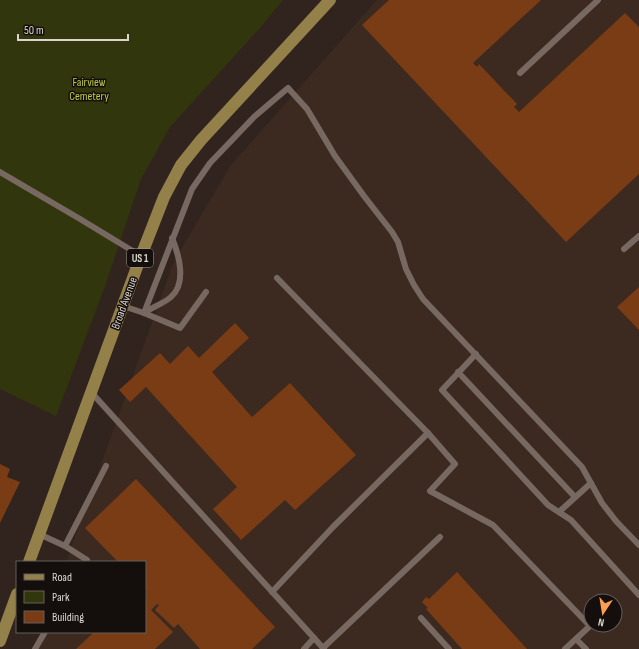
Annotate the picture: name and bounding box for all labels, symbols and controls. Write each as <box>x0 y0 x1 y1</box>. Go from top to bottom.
scale bar <box>18 16 128 42</box>
text: 50 m <box>24 23 44 38</box>
park label: Fairview Cemetery <box>69 75 109 104</box>
road number: US 1 <box>127 249 153 267</box>
street label: Broad Avenue <box>108 275 141 331</box>
legend <box>16 561 146 633</box>
text: Road <box>52 570 72 585</box>
text: Park <box>52 590 70 605</box>
north arrow <box>583 593 623 633</box>
text: Building <box>52 610 84 625</box>
text: N <box>597 615 605 629</box>

